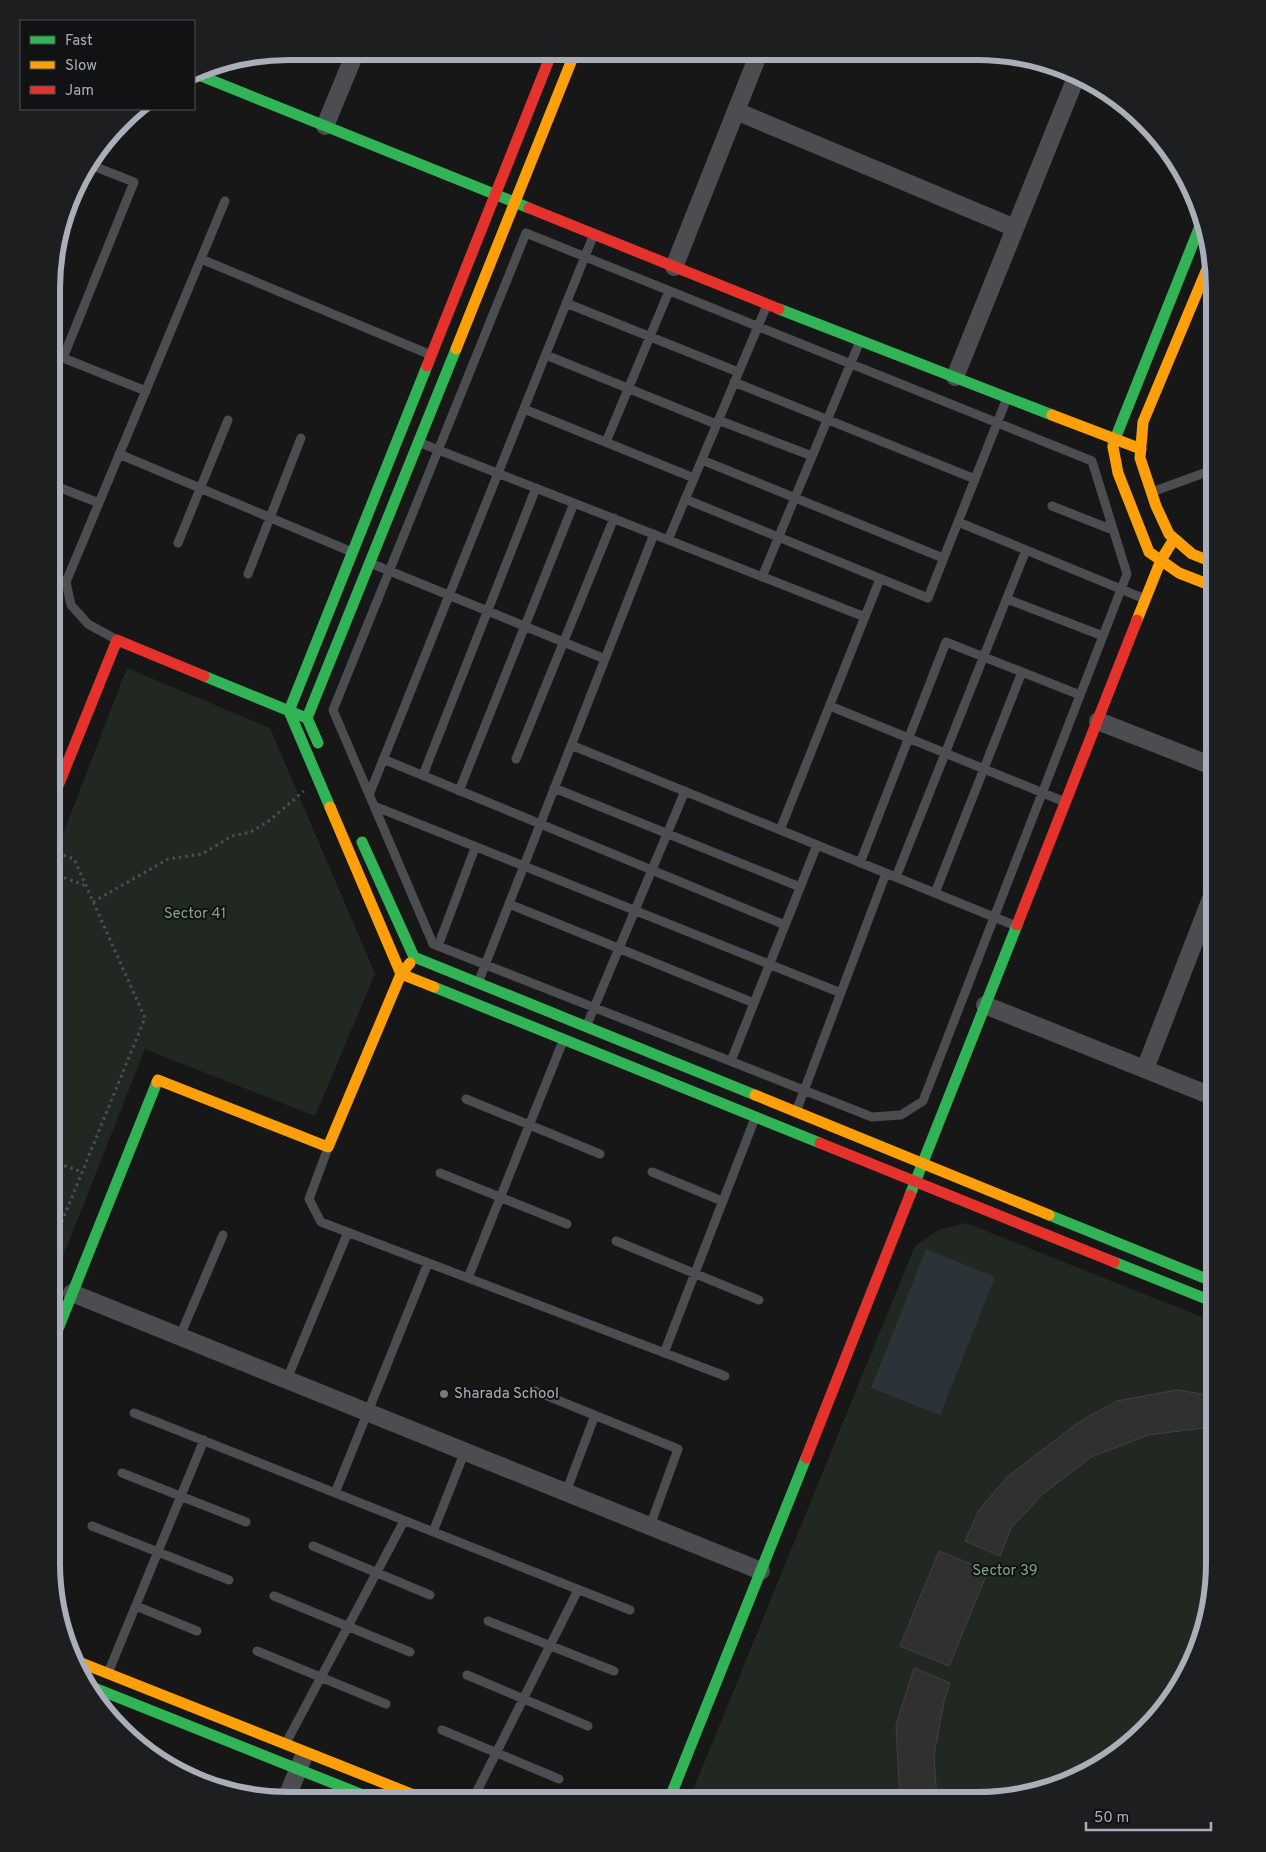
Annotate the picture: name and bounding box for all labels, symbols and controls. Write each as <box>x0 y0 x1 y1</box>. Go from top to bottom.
legend <box>20 20 195 110</box>
text: Fast <box>65 32 93 51</box>
text: Slow <box>65 57 97 76</box>
text: Jam <box>65 82 94 101</box>
park label: Sector 41 <box>164 905 226 924</box>
place label: Sharada School <box>454 1385 559 1404</box>
marker: Sharada School <box>438 1388 450 1400</box>
park label: Sector 39 <box>972 1562 1038 1581</box>
scale bar <box>1086 1800 1211 1832</box>
text: 50 m <box>1094 1809 1129 1828</box>

